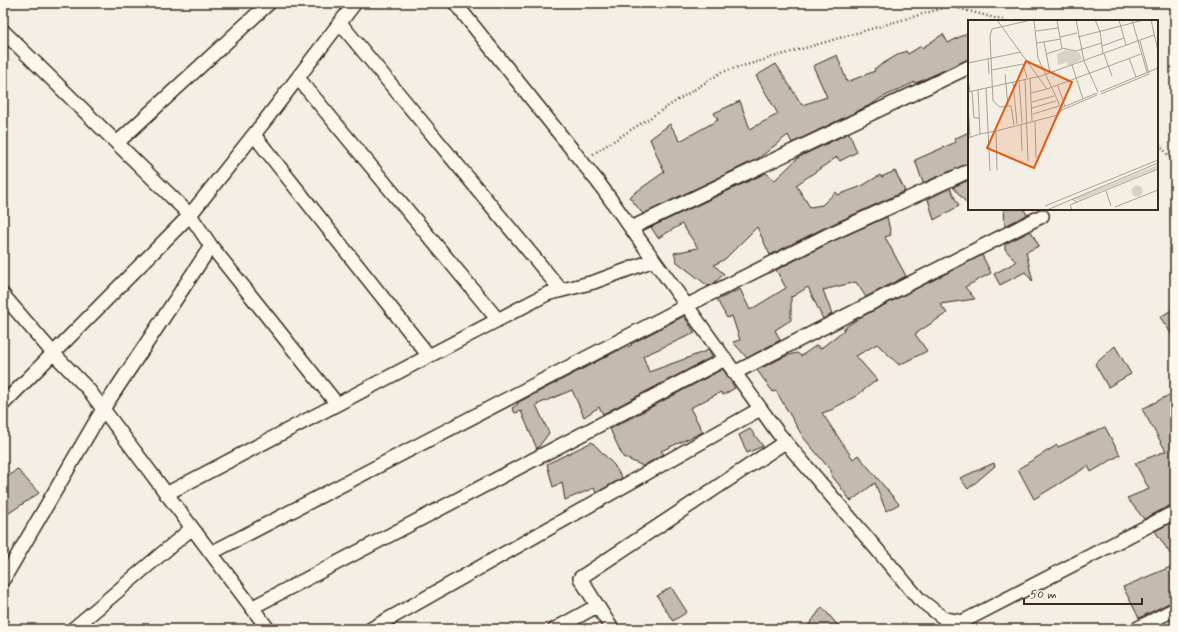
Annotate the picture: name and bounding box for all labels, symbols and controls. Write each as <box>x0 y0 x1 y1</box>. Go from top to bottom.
inset map <box>968 20 1158 210</box>
scale bar <box>1024 580 1142 606</box>
text: 50 m <box>1030 587 1057 603</box>

